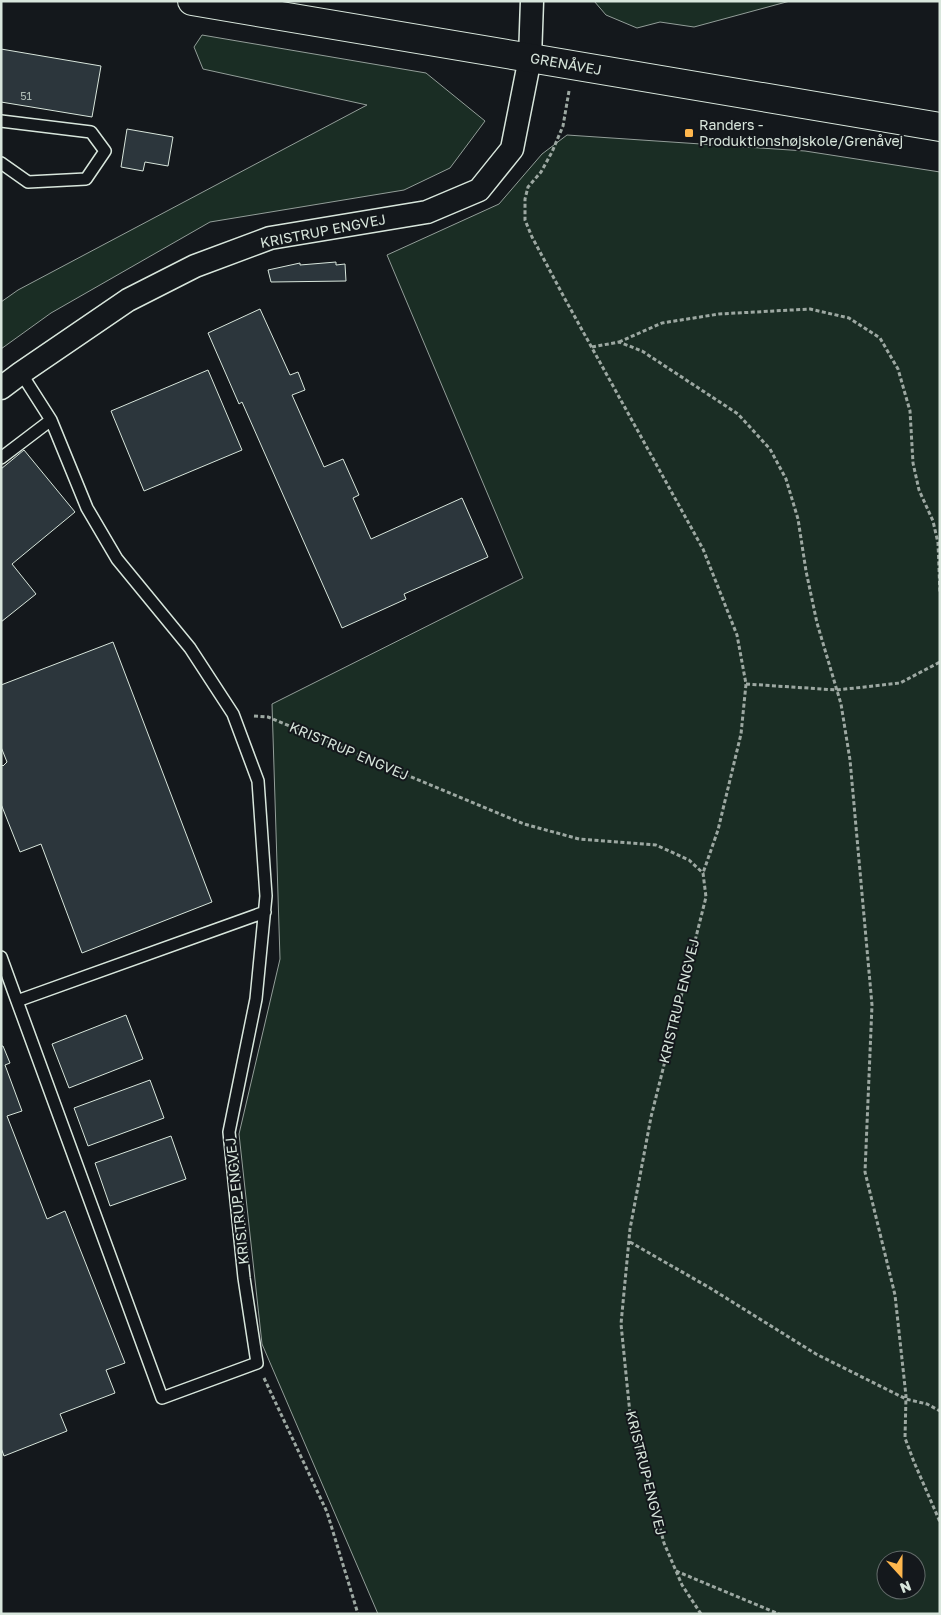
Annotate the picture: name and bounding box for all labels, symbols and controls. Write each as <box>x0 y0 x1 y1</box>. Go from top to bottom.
street label: GRENÅVEJ <box>529 49 603 78</box>
house number: 51 <box>20 89 32 102</box>
place label: Randers - Produktionshøjskole/Grenåvej <box>699 116 903 149</box>
marker: Randers - Produktionshøjskole/Grenåvej <box>683 127 695 139</box>
street label: KRISTRUP ENGVEJ <box>259 210 387 251</box>
street label: KRISTRUP ENGVEJ <box>287 718 411 783</box>
street label: KRISTRUP ENGVEJ <box>655 937 702 1065</box>
street label: KRISTRUP ENGVEJ <box>221 1137 252 1265</box>
street label: KRISTRUP ENGVEJ <box>623 1409 670 1537</box>
north arrow <box>876 1550 926 1600</box>
text: N <box>898 1578 914 1597</box>

